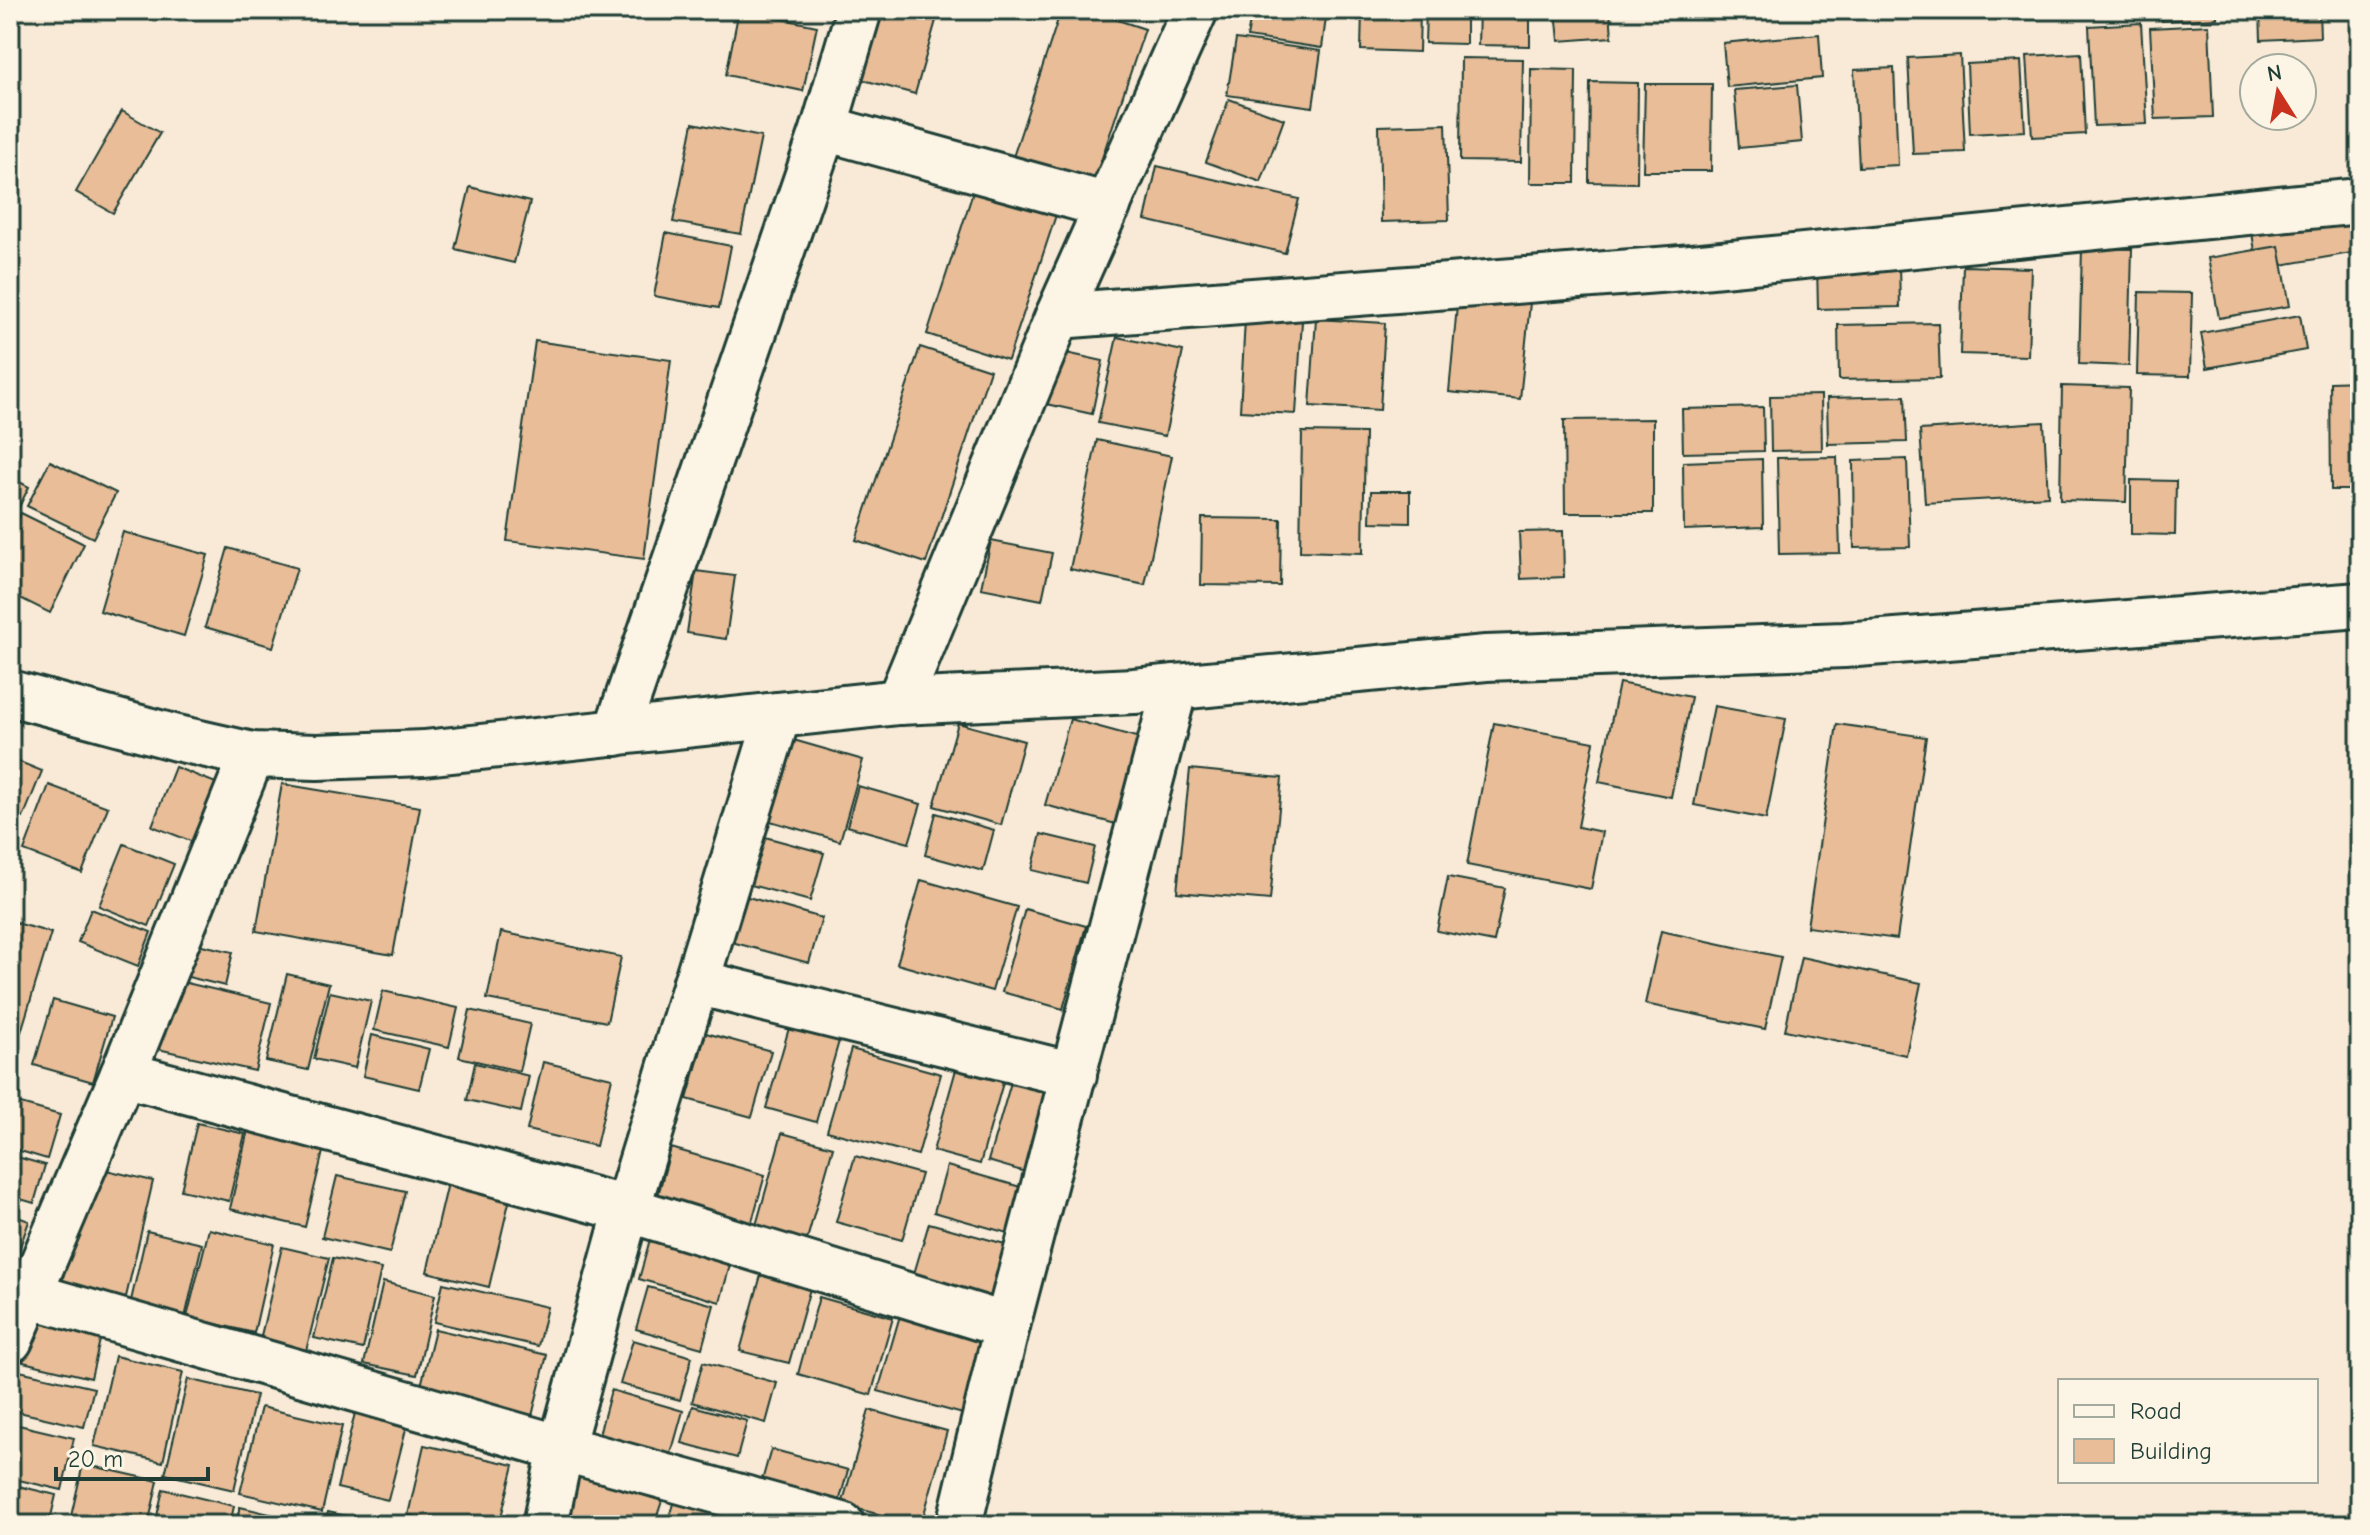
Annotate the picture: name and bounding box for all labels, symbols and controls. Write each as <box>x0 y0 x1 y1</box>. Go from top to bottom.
north arrow <box>2238 52 2318 132</box>
text: N <box>2265 59 2284 87</box>
legend <box>2058 1379 2318 1483</box>
text: Road <box>2130 1397 2182 1425</box>
scale bar <box>56 1431 208 1481</box>
text: Building <box>2130 1437 2212 1465</box>
text: 20 m <box>68 1445 123 1473</box>

